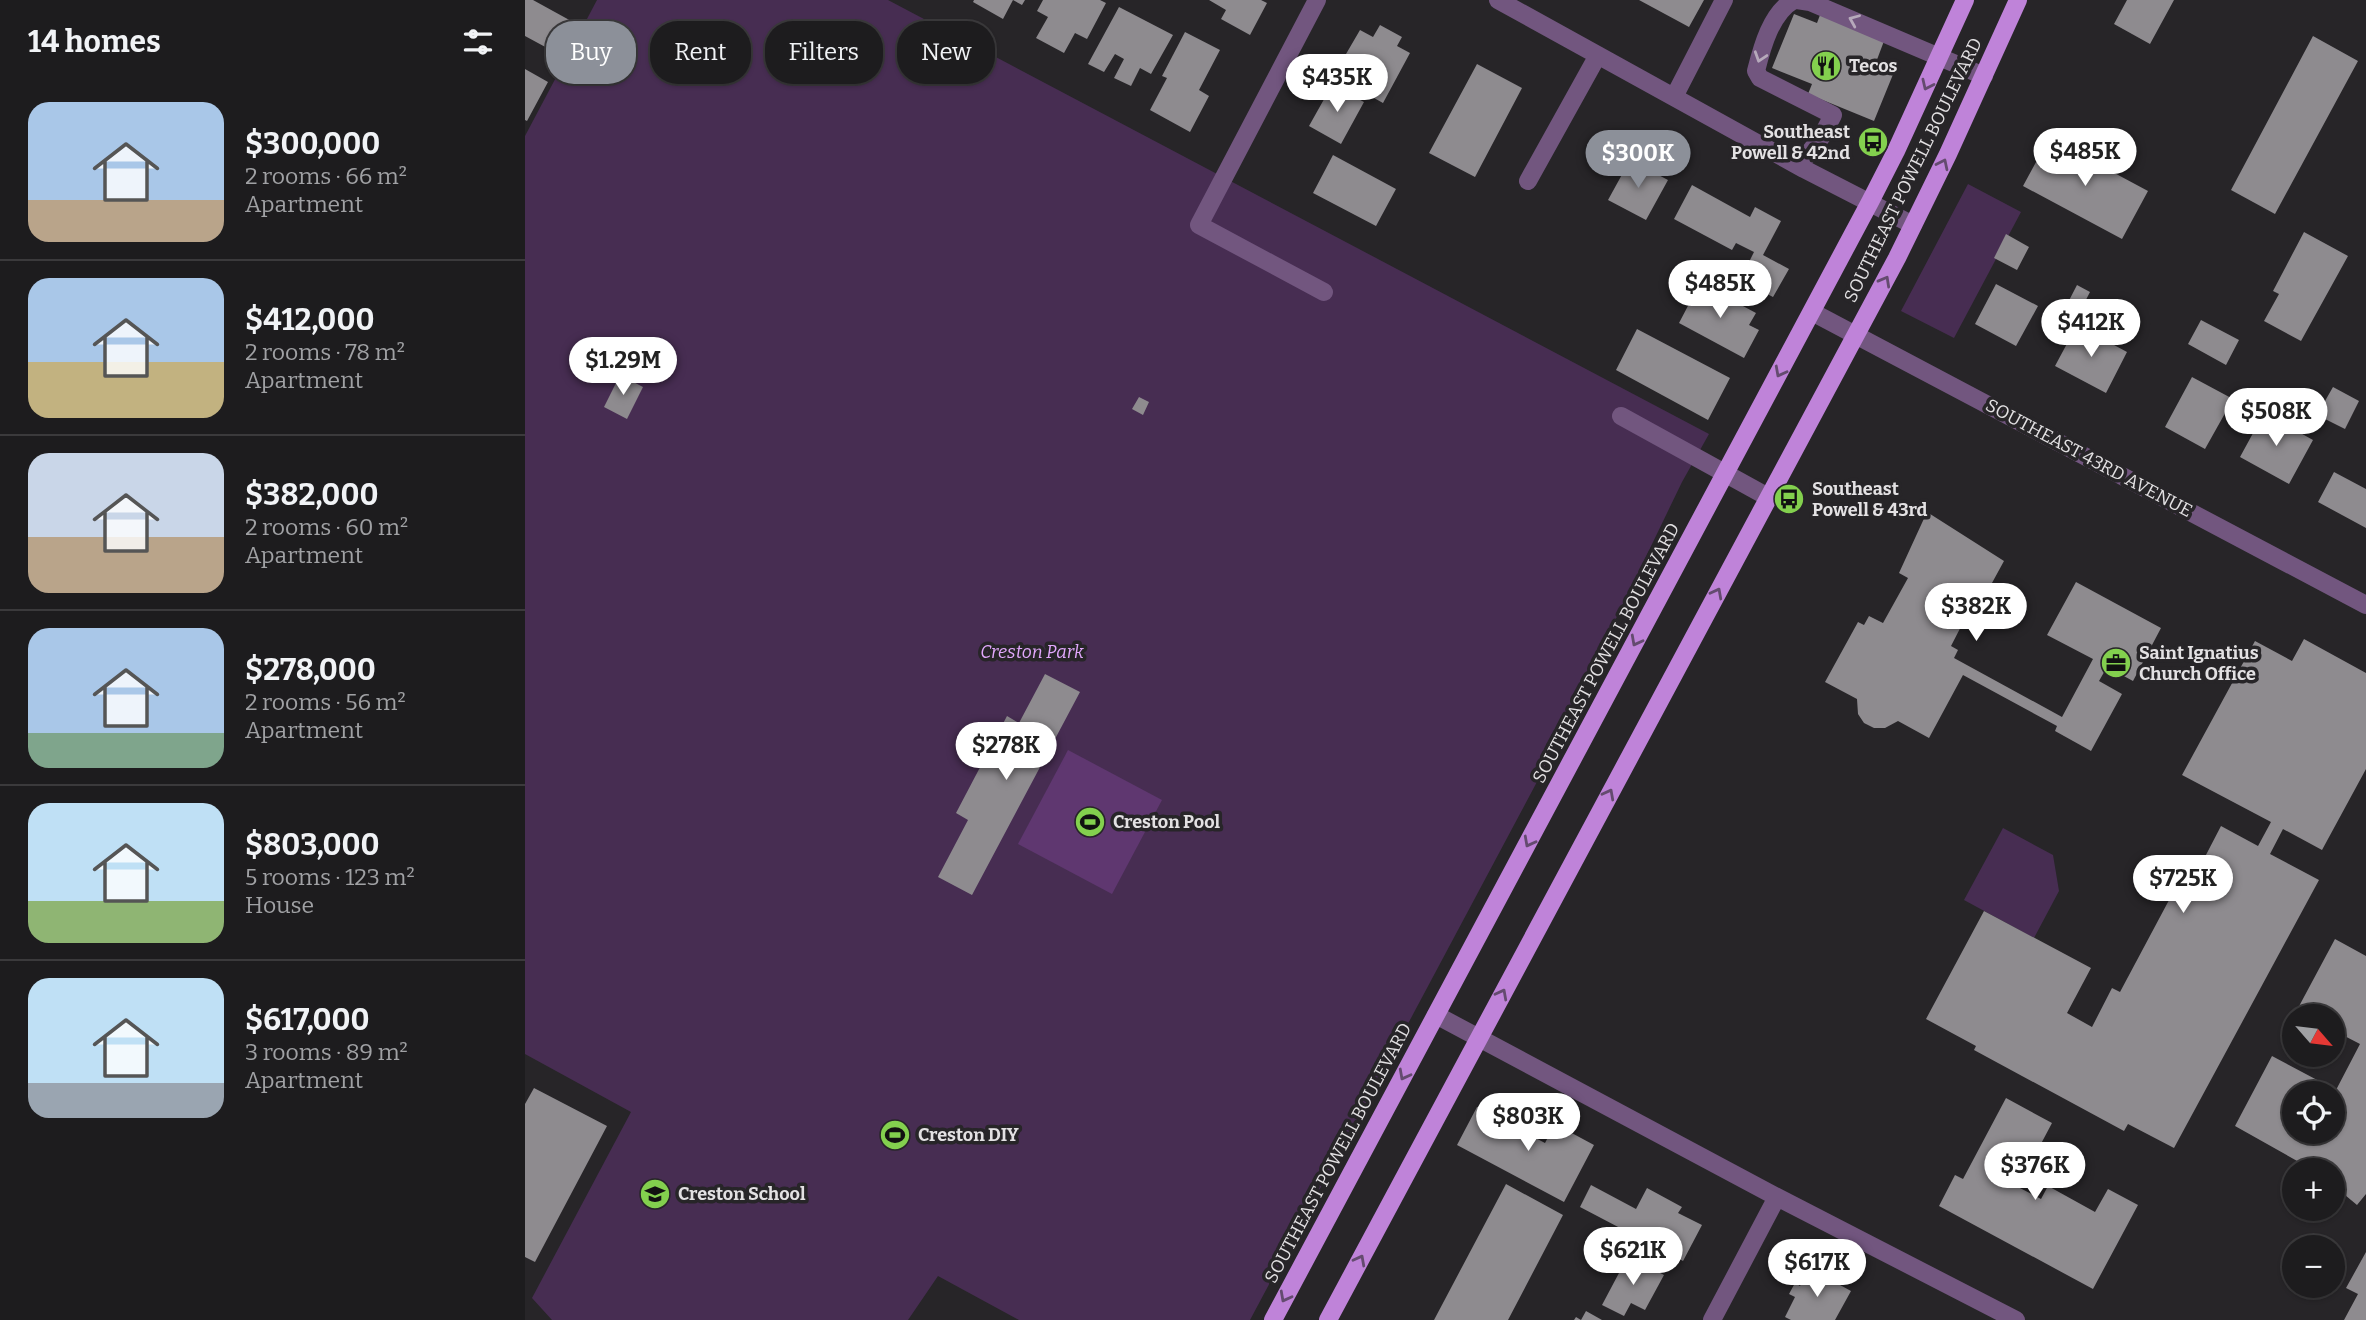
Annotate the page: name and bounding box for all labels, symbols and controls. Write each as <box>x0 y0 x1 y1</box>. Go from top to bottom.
one-way arrow <box>1848 15 1860 29</box>
chip: Buy <box>546 21 636 84</box>
chip: Rent <box>650 21 751 84</box>
chip: Filters <box>765 21 883 84</box>
chip: New <box>897 21 995 84</box>
icon: filters <box>459 23 497 61</box>
text: 14 homes <box>28 24 161 60</box>
street label: SOUTHEAST POWELL BOULEVARD <box>1839 34 1987 306</box>
restaurant icon: Tecos <box>1809 49 1843 83</box>
one-way arrow <box>1754 51 1769 63</box>
pin: $435K <box>1288 54 1386 114</box>
place label: Tecos <box>1849 55 1898 77</box>
text: $435K <box>1302 63 1372 91</box>
one-way arrow <box>1922 78 1936 90</box>
place label: Southeast Powell & 42nd <box>1731 121 1850 164</box>
bus stop icon: Southeast Powell & 42nd <box>1856 125 1890 159</box>
text: $300,000 <box>245 126 380 162</box>
pin: $485K <box>2036 128 2134 188</box>
icon: home <box>84 130 168 214</box>
pin: $300K <box>1589 130 1687 190</box>
text: $485K <box>2050 137 2120 165</box>
text: $300K <box>1602 139 1674 167</box>
one-way arrow <box>1935 159 1949 171</box>
text: 2 rooms · 66 m² <box>245 162 407 190</box>
text: Apartment <box>245 190 363 218</box>
pin: $485K <box>1671 260 1769 320</box>
text: $485K <box>1685 269 1755 297</box>
one-way arrow <box>1877 275 1890 288</box>
pin: $412K <box>2042 300 2140 359</box>
text: $412,000 <box>245 302 375 338</box>
icon: home <box>84 306 168 390</box>
text: $412K <box>2057 308 2125 336</box>
text: 2 rooms · 78 m² <box>245 338 405 366</box>
pin: $1.29M <box>566 338 680 397</box>
text: $1.29M <box>585 346 661 374</box>
one-way arrow <box>1774 365 1788 377</box>
text: Apartment <box>245 366 363 394</box>
pin: $508K <box>2227 388 2325 448</box>
street label: SOUTHEAST 43RD AVENUE <box>1982 394 2196 522</box>
text: $508K <box>2240 397 2312 425</box>
text: $382,000 <box>245 477 379 513</box>
place label: Southeast Powell & 43rd <box>1812 478 1928 521</box>
icon: home <box>84 481 168 565</box>
bus stop icon: Southeast Powell & 43rd <box>1772 482 1806 516</box>
text: 2 rooms · 60 m² <box>245 513 408 541</box>
street label: SOUTHEAST POWELL BOULEVARD <box>1528 519 1684 787</box>
text: Apartment <box>245 541 363 569</box>
pin: $382K <box>1927 584 2025 643</box>
one-way arrow <box>1708 588 1722 600</box>
text: $382K <box>1941 592 2011 620</box>
one-way arrow <box>1631 634 1644 646</box>
park label: Creston Park <box>980 641 1084 663</box>
place label: Saint Ignatius Church Office <box>2139 642 2259 685</box>
office icon: Saint Ignatius Church Office <box>2099 646 2133 680</box>
text: $278,000 <box>245 652 376 688</box>
icon: home <box>84 656 168 740</box>
text: 2 rooms · 56 m² <box>245 688 406 716</box>
text: Apartment <box>245 716 363 744</box>
pin: $278K <box>957 722 1055 782</box>
text: $278K <box>972 731 1040 759</box>
one-way arrow <box>1601 788 1615 801</box>
sports icon: Creston Pool <box>1073 805 1107 839</box>
place label: Creston Pool <box>1113 811 1221 833</box>
text: $803,000 <box>245 827 380 863</box>
icon: home <box>84 831 168 915</box>
one-way arrow <box>1523 834 1537 847</box>
pin: $725K <box>2134 856 2232 915</box>
text: 5 rooms · 123 m² <box>245 863 415 891</box>
text: $725K <box>2149 864 2217 892</box>
text: House <box>245 891 314 919</box>
one-way arrow <box>1494 989 1508 1002</box>
text: $617,000 <box>245 1002 370 1038</box>
north arrow <box>2282 1004 2345 1068</box>
map controls <box>2282 1004 2345 1298</box>
icon: home <box>84 1006 168 1090</box>
street label: SOUTHEAST POWELL BOULEVARD <box>1260 1019 1416 1287</box>
text: 3 rooms · 89 m² <box>245 1038 408 1066</box>
text: Apartment <box>245 1066 363 1094</box>
one-way arrow <box>1399 1068 1412 1080</box>
button: locate <box>2282 1081 2345 1144</box>
pin: $803K <box>1479 1094 1577 1153</box>
text: $803K <box>1492 1102 1564 1130</box>
sports icon: Creston DIY <box>878 1118 912 1152</box>
place label: Creston DIY <box>918 1124 1019 1146</box>
pin: $376K <box>1986 1142 2084 1202</box>
text: $376K <box>2000 1151 2070 1179</box>
button: + <box>2282 1158 2345 1221</box>
school or university icon: Creston School <box>638 1177 672 1211</box>
place label: Creston School <box>678 1183 806 1205</box>
pin: $621K <box>1584 1228 1682 1287</box>
button: − <box>2282 1235 2345 1298</box>
text: $621K <box>1600 1236 1666 1264</box>
pin: $617K <box>1768 1240 1866 1299</box>
text: $617K <box>1784 1248 1850 1276</box>
one-way arrow <box>1352 1255 1366 1267</box>
one-way arrow <box>1280 1290 1293 1302</box>

